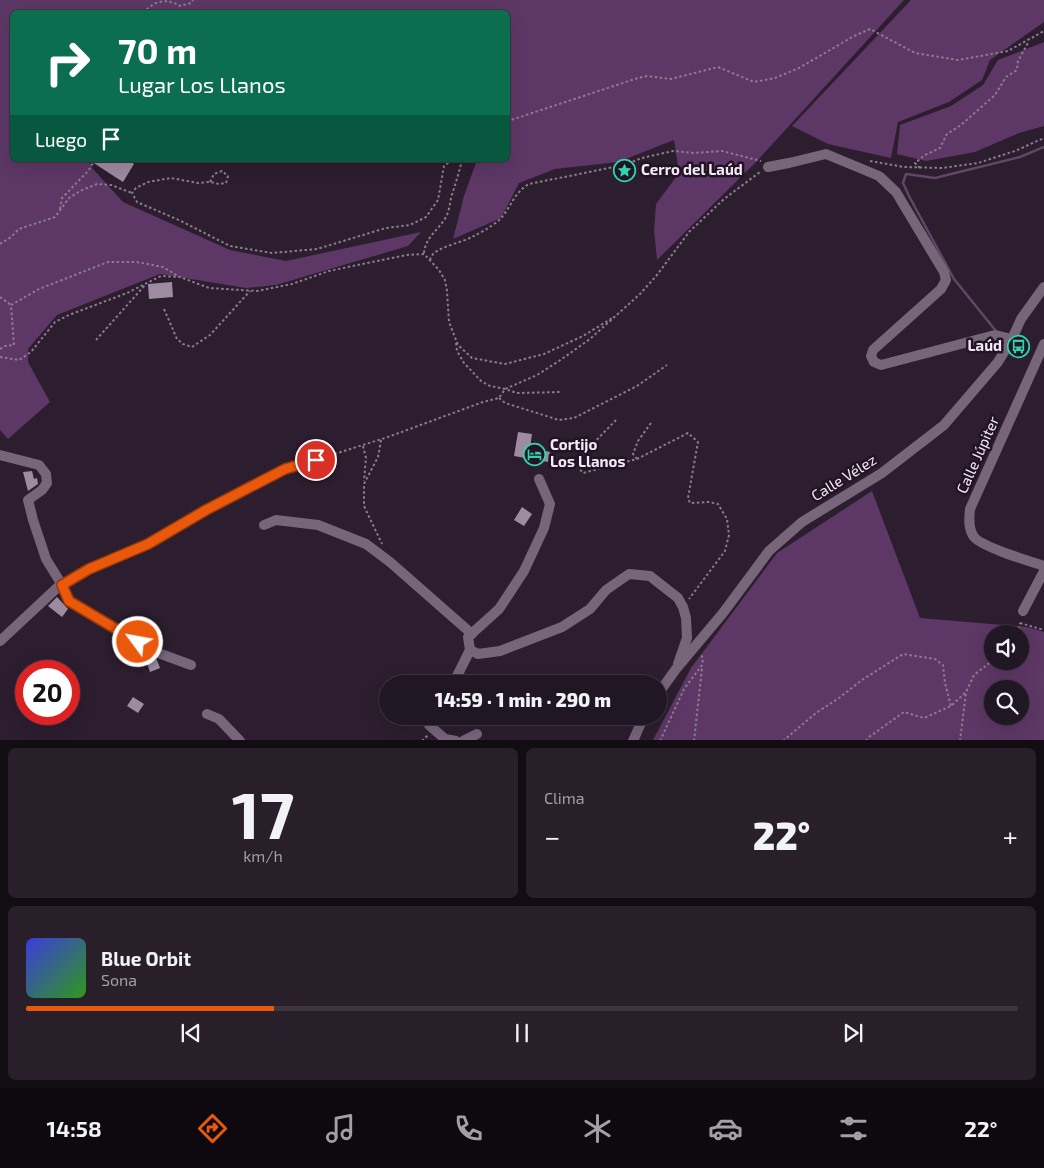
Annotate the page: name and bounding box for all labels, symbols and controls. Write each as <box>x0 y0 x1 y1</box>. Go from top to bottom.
text: 70 m <box>118 29 197 71</box>
icon: right <box>35 30 100 95</box>
text: Lugar Los Llanos <box>118 71 286 97</box>
icon: arrive <box>97 125 125 153</box>
text: Luego <box>35 128 87 151</box>
place icon: Cerro del Laúd <box>613 158 637 182</box>
place label: Cerro del Laúd <box>641 160 743 178</box>
bus stop icon: Laúd <box>1006 334 1030 358</box>
place label: Laúd <box>968 336 1002 354</box>
street label: Calle Júpiter <box>952 413 1002 496</box>
place label: Cortijo Los Llanos <box>550 435 625 470</box>
pin <box>295 439 337 481</box>
hotel icon: Cortijo Los Llanos <box>522 442 546 466</box>
icon: arrive <box>302 446 330 474</box>
street label: Calle Vélez <box>808 450 879 504</box>
position arrow <box>111 615 163 667</box>
map controls <box>984 625 1029 725</box>
button: sound <box>984 625 1029 670</box>
speed limit sign: 20 <box>15 660 80 725</box>
button: search <box>984 680 1029 725</box>
text: 14:59 · 1 min · 290 m <box>435 688 611 711</box>
text: 17 <box>232 774 294 852</box>
text: Clima <box>544 788 585 807</box>
text: 22° <box>753 812 810 858</box>
text: − <box>544 819 560 853</box>
text: + <box>1003 819 1018 853</box>
text: km/h <box>243 846 283 865</box>
text: Blue Orbit <box>101 947 191 970</box>
text: Sona <box>101 970 137 989</box>
icon: previous <box>177 1019 205 1047</box>
icon: pause <box>508 1019 536 1047</box>
icon: next <box>839 1019 867 1047</box>
icon: directions <box>195 1111 230 1146</box>
icon: music <box>323 1111 358 1146</box>
icon: phone <box>451 1111 486 1146</box>
icon: climate <box>580 1111 615 1146</box>
icon: car <box>708 1111 743 1146</box>
icon: filters <box>836 1111 871 1146</box>
text: 14:58 <box>47 1115 102 1141</box>
text: 22° <box>964 1115 997 1141</box>

